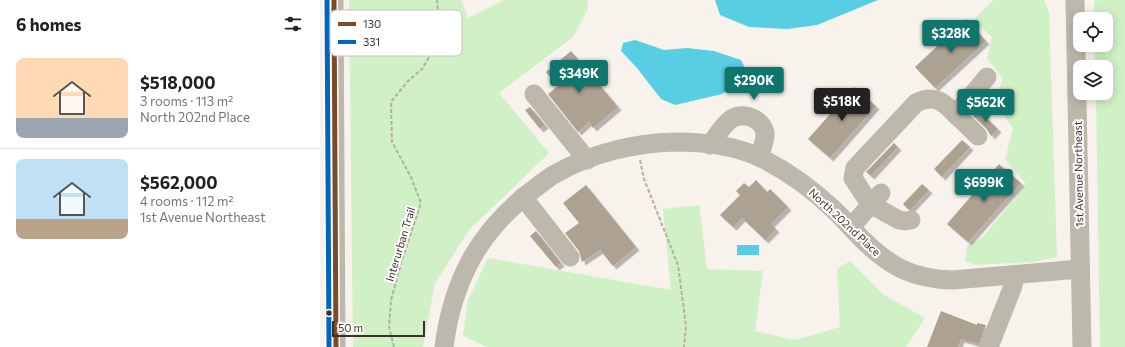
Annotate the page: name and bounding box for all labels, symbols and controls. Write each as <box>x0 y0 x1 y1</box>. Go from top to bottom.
legend <box>330 10 462 56</box>
map controls <box>1073 12 1113 100</box>
button: locate <box>1073 12 1113 52</box>
icon: filters <box>282 13 304 35</box>
text: 6 homes <box>16 14 81 35</box>
text: 130 <box>363 17 381 30</box>
pin: $328K <box>923 20 979 54</box>
text: $328K <box>931 25 971 41</box>
text: 331 <box>363 35 380 48</box>
pin: $349K <box>551 60 607 94</box>
button: layers <box>1073 60 1113 100</box>
text: $349K <box>559 65 599 81</box>
pin: $290K <box>726 67 782 101</box>
text: $518,000 <box>140 72 216 93</box>
text: $290K <box>734 72 774 88</box>
icon: home <box>48 74 96 122</box>
pin: $518K <box>814 88 870 122</box>
pin: $562K <box>958 89 1014 123</box>
text: 3 rooms · 113 m² <box>140 93 233 109</box>
text: $518K <box>823 93 861 109</box>
text: $562K <box>966 94 1006 110</box>
text: North 202nd Place <box>140 109 250 125</box>
street label: 1st Avenue Northeast <box>1071 120 1085 227</box>
pin: $699K <box>956 169 1012 203</box>
text: $562,000 <box>140 172 218 193</box>
text: $699K <box>964 174 1004 190</box>
icon: home <box>48 175 96 223</box>
street label: North 202nd Place <box>807 186 884 259</box>
text: 4 rooms · 112 m² <box>140 193 233 209</box>
street label: Interurban Trail <box>383 205 417 283</box>
text: 1st Avenue Northeast <box>140 209 266 225</box>
unlabelled marker <box>324 308 334 318</box>
scale bar <box>332 319 425 338</box>
text: 50 m <box>338 321 363 334</box>

